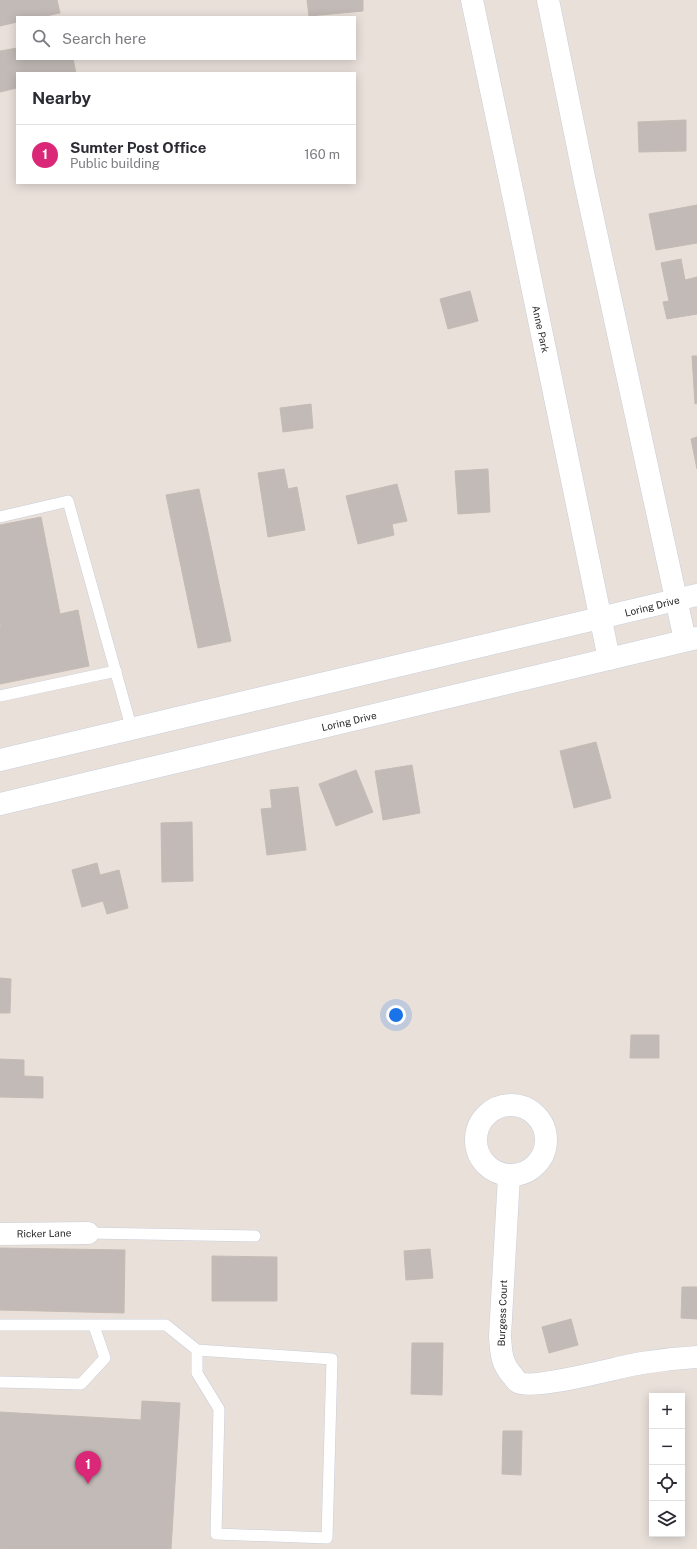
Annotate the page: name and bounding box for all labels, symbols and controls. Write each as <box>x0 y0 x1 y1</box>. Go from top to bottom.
search box <box>16 16 356 60</box>
icon: search <box>30 27 52 49</box>
text: Search here <box>62 30 146 47</box>
text: Nearby <box>32 88 91 108</box>
text: Sumter Post Office <box>70 139 206 156</box>
text: 1 <box>42 147 48 162</box>
text: 160 m <box>304 147 340 162</box>
text: Public building <box>70 156 160 171</box>
street label: Anne Park <box>530 304 552 354</box>
street label: Loring Drive <box>623 593 681 619</box>
street label: Loring Drive <box>320 709 378 733</box>
your location <box>386 1005 406 1025</box>
street label: Ricker Lane <box>17 1227 72 1239</box>
street label: Burgess Court <box>495 1279 509 1346</box>
map controls <box>649 1393 685 1537</box>
button: + <box>649 1393 685 1429</box>
button: − <box>649 1429 685 1465</box>
pin: 1 <box>75 1451 101 1484</box>
button: locate <box>649 1465 685 1501</box>
button: layers <box>649 1501 685 1537</box>

